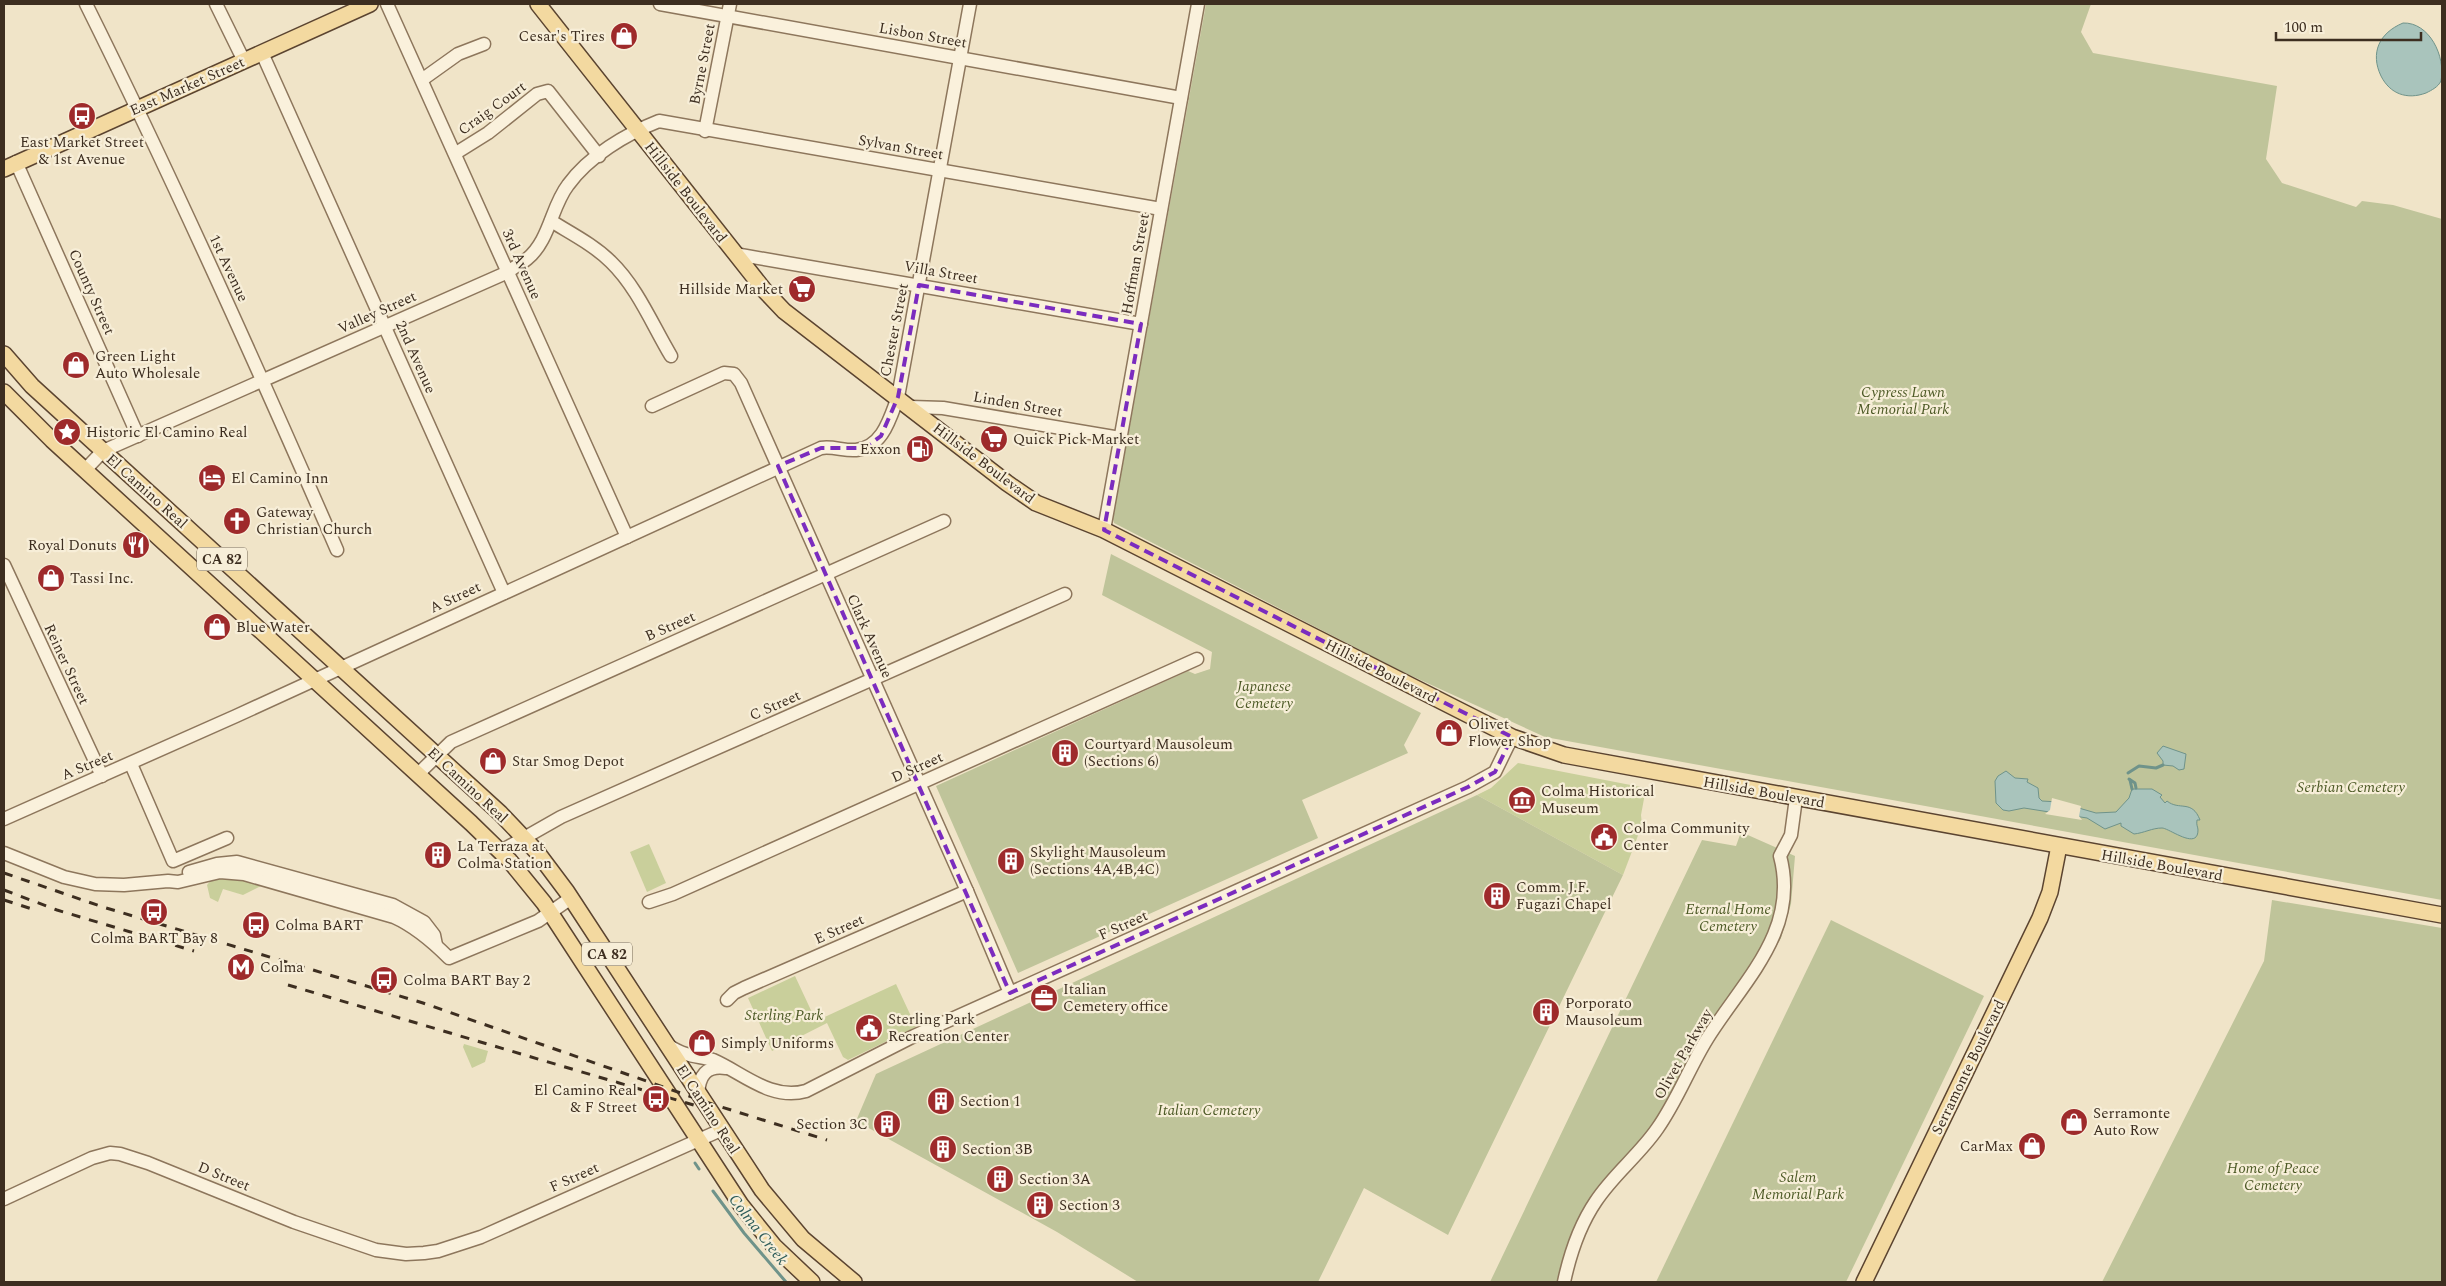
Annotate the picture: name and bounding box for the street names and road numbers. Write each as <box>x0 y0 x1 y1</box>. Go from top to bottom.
street label: Lisbon Street <box>877 16 969 55</box>
street label: Byrne Street <box>683 22 722 107</box>
street label: East Market Street <box>126 51 248 122</box>
street label: Craig Court <box>453 76 531 141</box>
street label: Sylvan Street <box>856 129 945 166</box>
street label: Hillside Boulevard <box>639 137 733 248</box>
street label: Hoffman Street <box>1115 212 1156 317</box>
street label: 3rd Avenue <box>496 225 547 303</box>
street label: 1st Avenue <box>203 231 254 306</box>
street label: County Street <box>62 246 121 339</box>
street label: Villa Street <box>902 255 980 290</box>
street label: Chester Street <box>874 281 915 379</box>
street label: Valley Street <box>334 285 420 340</box>
street label: 2nd Avenue <box>389 317 442 397</box>
street label: Linden Street <box>971 385 1064 424</box>
street label: Hillside Boulevard <box>928 417 1040 510</box>
street label: El Camino Real <box>101 448 193 534</box>
road number: CA 82 <box>197 548 247 570</box>
street label: A Street <box>426 576 485 619</box>
street label: Clark Avenue <box>841 590 898 682</box>
street label: B Street <box>641 605 699 648</box>
street label: Reiner Street <box>38 620 95 708</box>
street label: Hillside Boulevard <box>1321 633 1441 710</box>
street label: C Street <box>746 684 805 727</box>
street label: El Camino Real <box>422 742 513 829</box>
street label: A Street <box>58 744 117 787</box>
street label: D Street <box>888 746 947 789</box>
street label: Hillside Boulevard <box>1701 770 1827 815</box>
street label: Hillside Boulevard <box>2099 843 2225 888</box>
street label: F Street <box>1095 904 1152 947</box>
street label: E Street <box>810 908 868 951</box>
road number: CA 82 <box>582 942 632 966</box>
street label: Serramonte Boulevard <box>1926 996 2011 1139</box>
street label: Olivet Parkway <box>1648 1004 1719 1104</box>
street label: El Camino Real <box>670 1060 745 1159</box>
street label: D Street <box>194 1156 254 1197</box>
street label: F Street <box>546 1156 603 1199</box>

